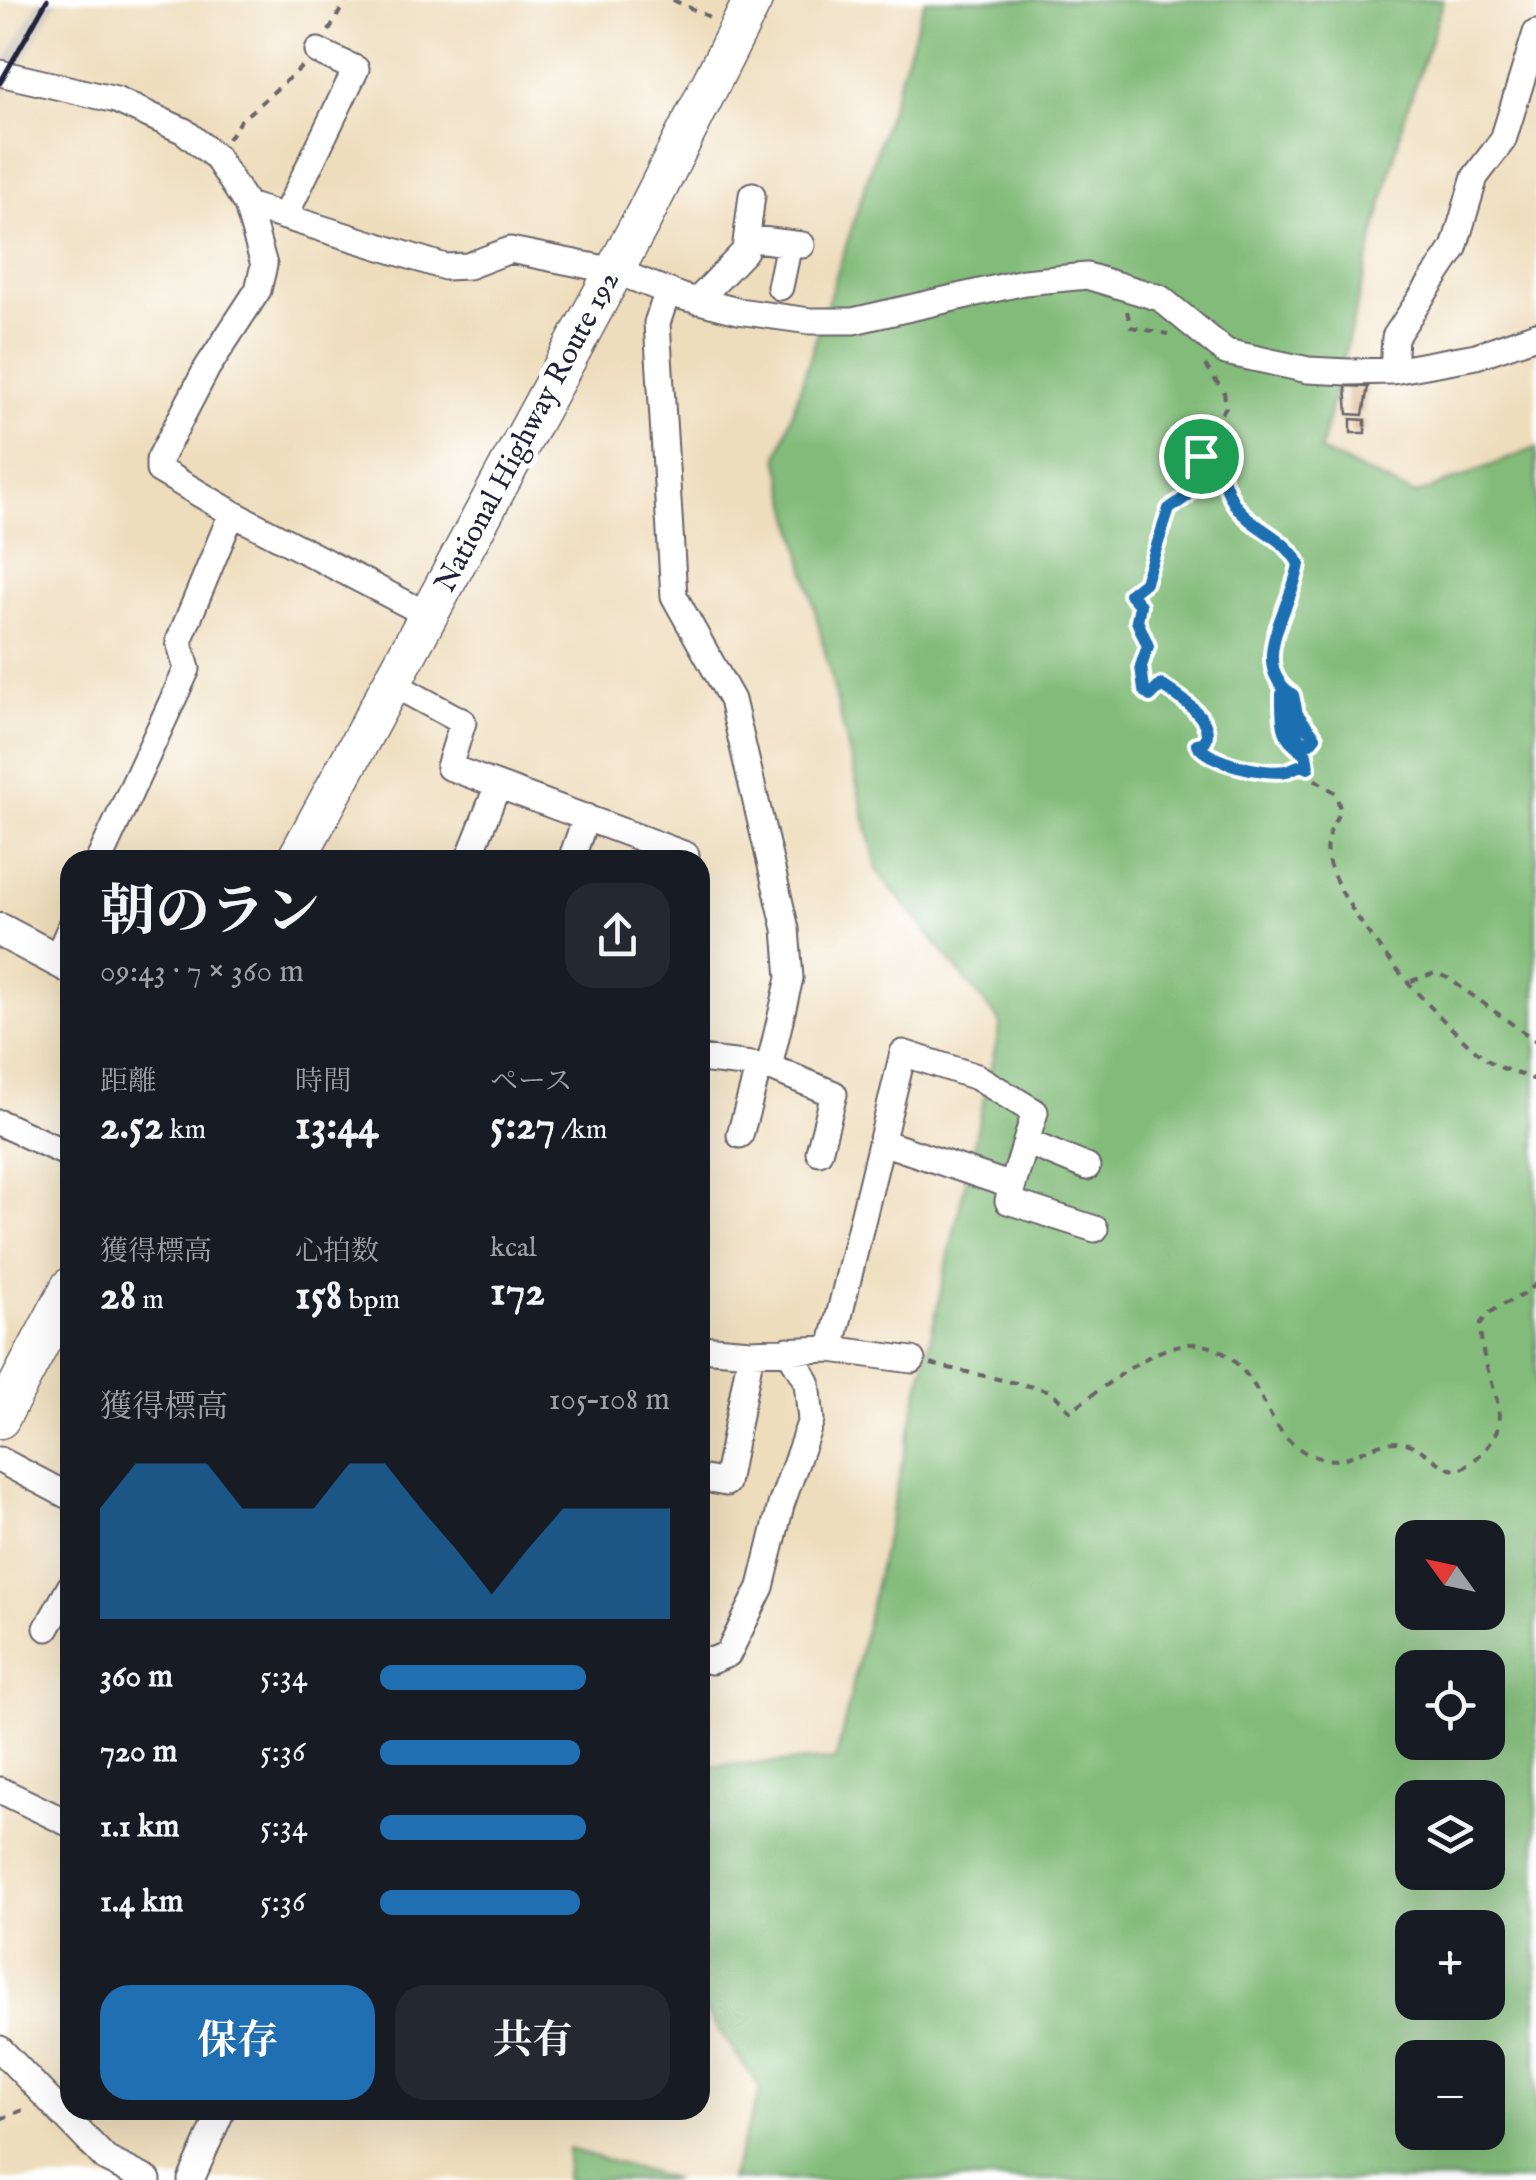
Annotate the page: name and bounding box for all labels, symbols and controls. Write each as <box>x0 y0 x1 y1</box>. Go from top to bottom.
street label: National Highway Route 192 <box>427 265 629 599</box>
pin <box>1159 414 1244 499</box>
icon: arrive <box>1174 429 1229 484</box>
text: 朝のラン <box>100 879 320 949</box>
button: share <box>565 883 670 988</box>
text: 09:43 · 7 × 360 m <box>100 952 304 993</box>
text: 距離 <box>100 1065 156 1100</box>
text: 時間 <box>295 1065 351 1100</box>
text: ペース <box>490 1065 573 1100</box>
text: 2.52 <box>100 1100 164 1153</box>
text: 13:44 <box>295 1100 379 1153</box>
text: 5:27 <box>490 1100 555 1153</box>
text: km <box>164 1113 206 1148</box>
text: /km <box>555 1113 607 1148</box>
text: kcal <box>490 1231 537 1266</box>
text: 獲得標高 <box>100 1235 212 1270</box>
text: 心拍数 <box>295 1235 379 1270</box>
text: 172 <box>490 1266 545 1319</box>
text: 28 <box>100 1270 136 1323</box>
text: 158 <box>295 1270 342 1323</box>
text: m <box>136 1283 164 1318</box>
text: bpm <box>342 1283 400 1318</box>
text: 105–108 m <box>549 1380 670 1421</box>
text: 獲得標高 <box>100 1388 228 1429</box>
north arrow <box>1395 1520 1505 1630</box>
map controls <box>1395 1520 1505 2150</box>
button: locate <box>1395 1650 1505 1760</box>
text: 360 m <box>100 1657 173 1698</box>
text: 5:34 <box>260 1657 308 1698</box>
text: 720 m <box>100 1732 177 1773</box>
text: 5:36 <box>260 1732 305 1773</box>
button: layers <box>1395 1780 1505 1890</box>
text: 1.1 km <box>100 1807 180 1848</box>
text: 5:34 <box>260 1807 308 1848</box>
text: 1.4 km <box>100 1882 184 1923</box>
text: 5:36 <box>260 1882 305 1923</box>
button: + <box>1395 1910 1505 2020</box>
button: 保存 <box>100 1985 375 2100</box>
button: 共有 <box>395 1985 670 2100</box>
button: − <box>1395 2040 1505 2150</box>

